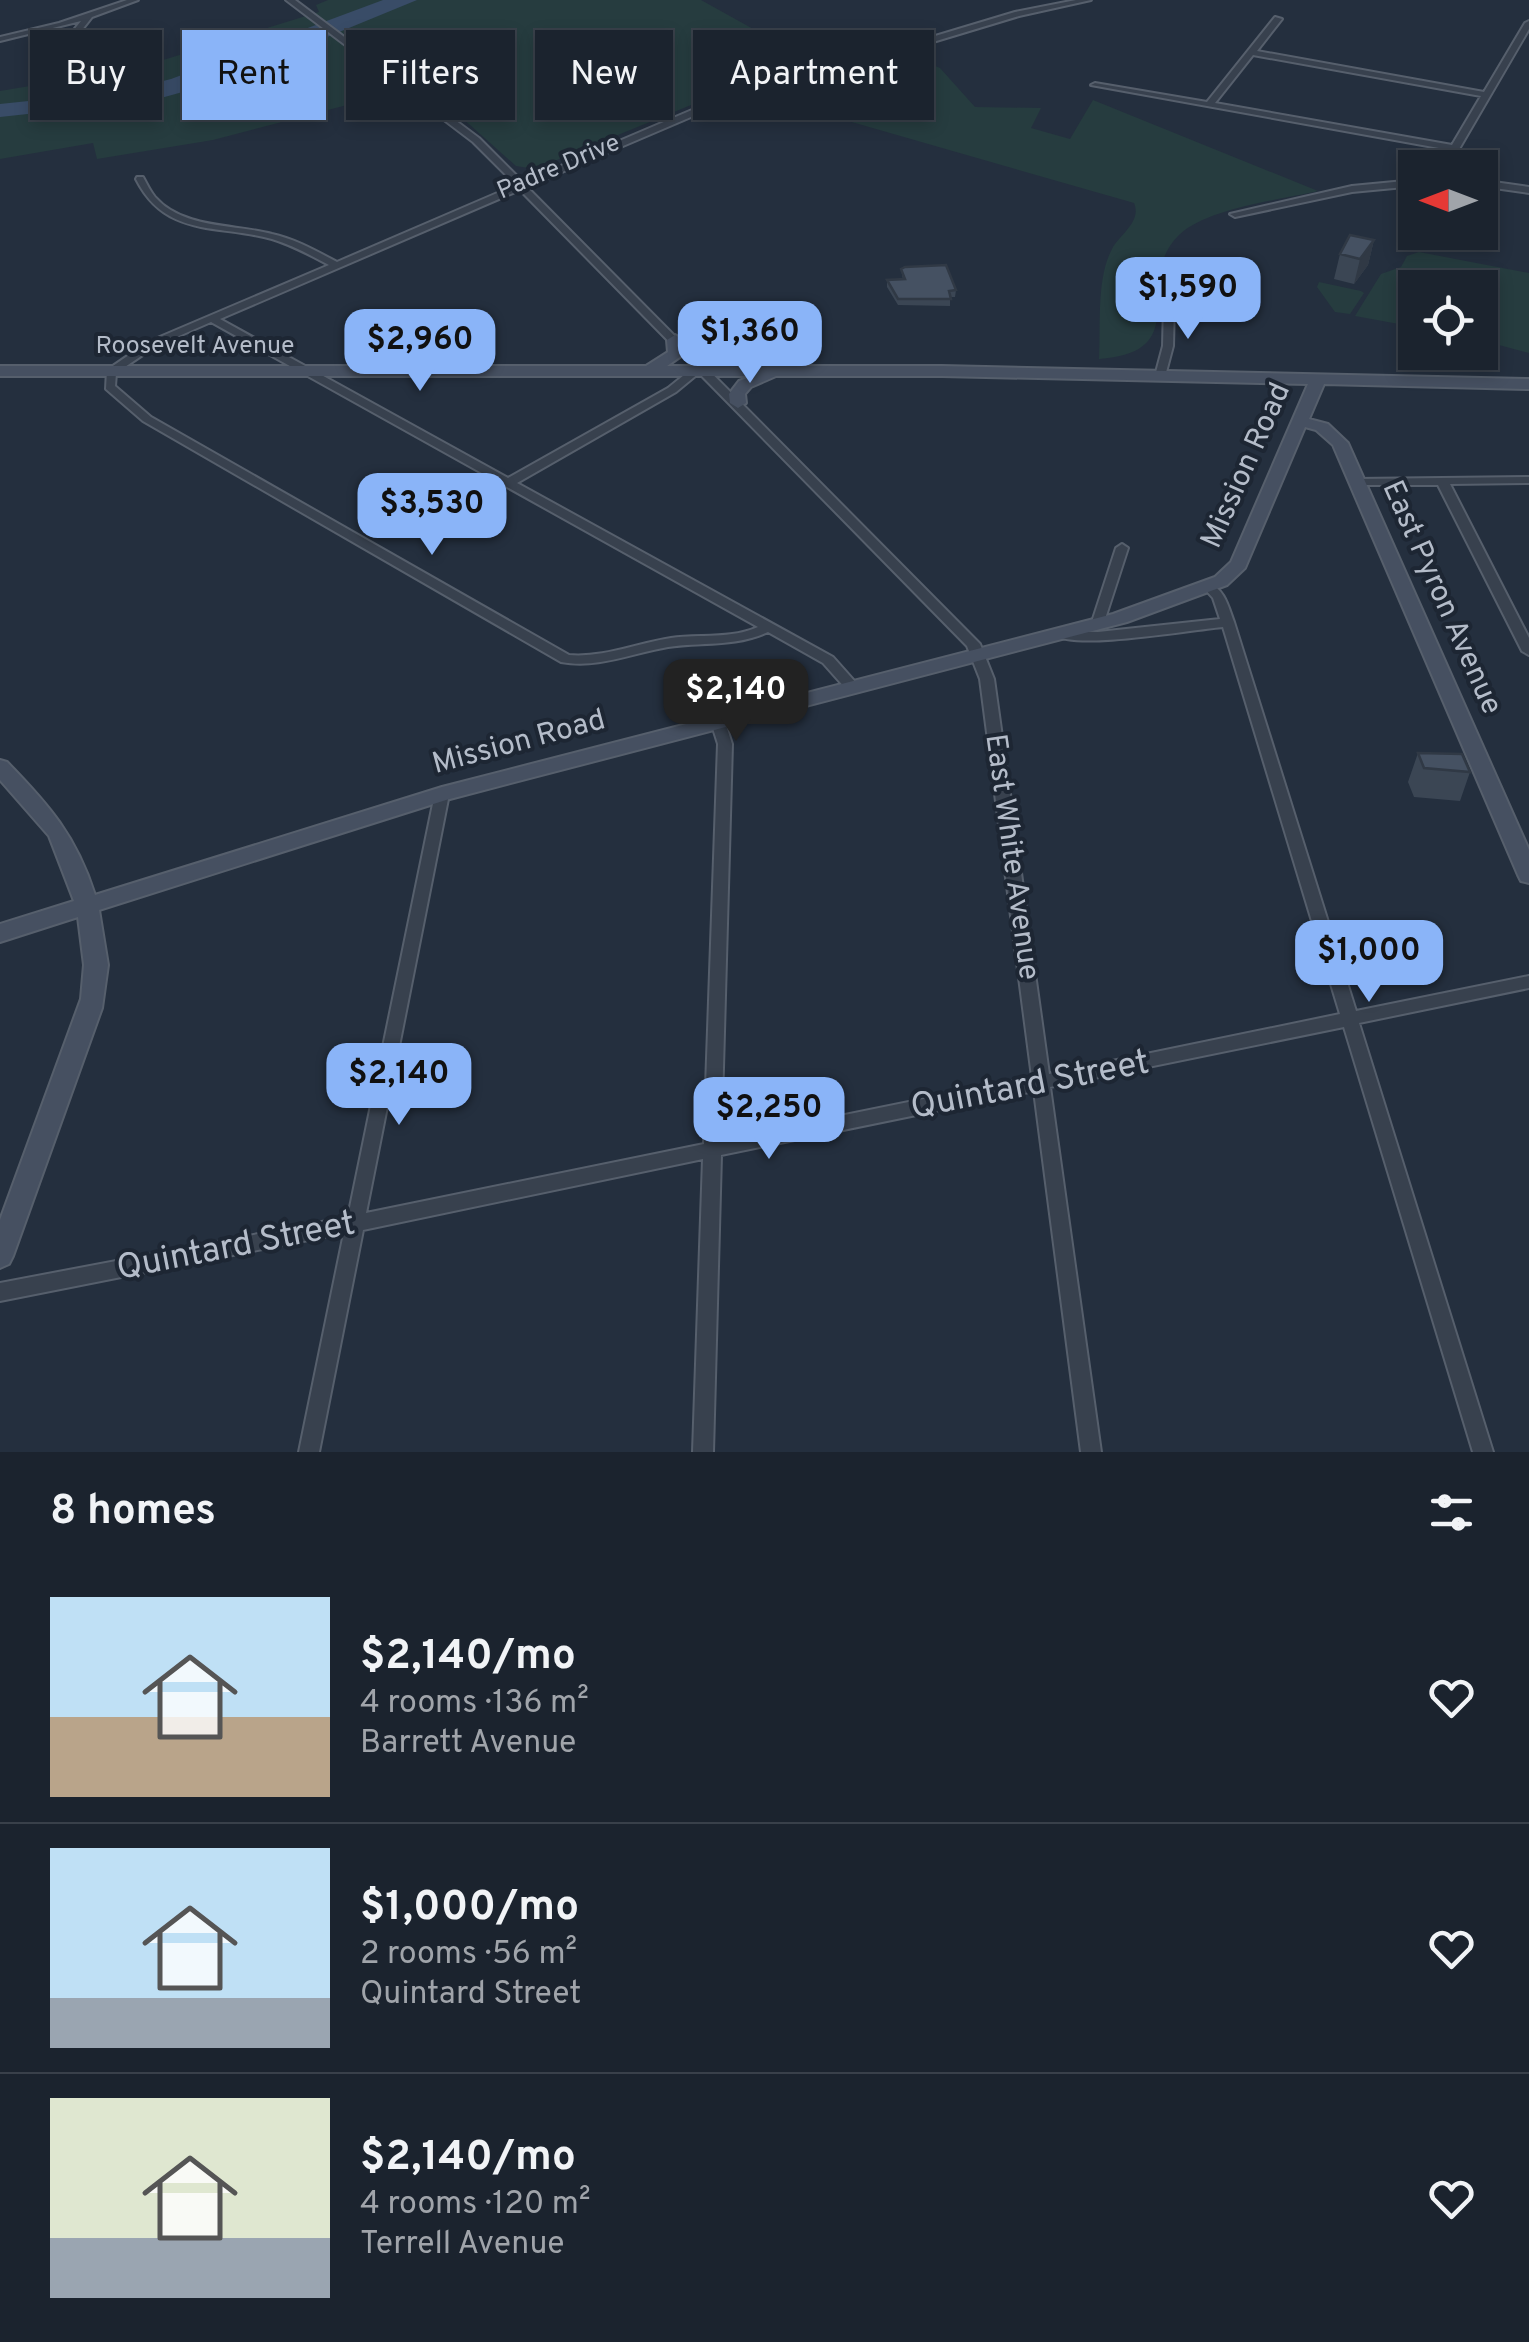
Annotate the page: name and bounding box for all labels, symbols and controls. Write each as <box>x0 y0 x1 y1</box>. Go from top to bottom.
chip: Buy <box>30 30 162 120</box>
chip: Rent <box>182 30 326 120</box>
chip: Filters <box>346 30 515 120</box>
chip: New <box>535 30 673 120</box>
chip: Apartment <box>693 30 934 120</box>
street label: Padre Drive <box>493 128 625 208</box>
north arrow <box>1398 150 1498 250</box>
map controls <box>1398 150 1498 370</box>
pin: $1,590 <box>1107 257 1269 342</box>
text: $1,590 <box>1138 269 1238 309</box>
button: locate <box>1398 270 1498 370</box>
pin: $1,360 <box>669 301 831 386</box>
pin: $2,960 <box>339 309 501 394</box>
text: $1,360 <box>700 313 800 353</box>
text: $2,960 <box>366 321 474 361</box>
street label: Roosevelt Avenue <box>95 331 295 363</box>
street label: Mission Road <box>1194 377 1300 555</box>
pin: $3,530 <box>351 473 513 558</box>
street label: East Pyron Avenue <box>1373 475 1509 721</box>
text: $3,530 <box>379 485 485 525</box>
pin: $2,140 <box>655 659 817 744</box>
text: $2,140 <box>685 671 787 711</box>
street label: Mission Road <box>428 702 610 784</box>
street label: East White Avenue <box>975 732 1047 982</box>
pin: $1,000 <box>1288 920 1450 1005</box>
text: $1,000 <box>1317 932 1421 972</box>
street label: Quintard Street <box>907 1041 1153 1131</box>
pin: $2,140 <box>318 1043 480 1128</box>
text: $2,140 <box>348 1055 450 1095</box>
pin: $2,250 <box>688 1077 850 1162</box>
text: $2,250 <box>716 1089 822 1129</box>
street label: Quintard Street <box>113 1202 359 1292</box>
icon: filters <box>1424 1485 1479 1540</box>
text: 8 homes <box>50 1486 216 1539</box>
text: $2,140/mo <box>360 1631 576 1684</box>
icon: home <box>130 1637 250 1757</box>
icon: heart <box>1424 1670 1479 1725</box>
text: 4 rooms · 136 m² <box>360 1684 589 1724</box>
text: Barrett Avenue <box>360 1724 576 1764</box>
text: $1,000/mo <box>360 1882 579 1935</box>
icon: home <box>130 1888 250 2008</box>
icon: heart <box>1424 1921 1479 1976</box>
text: 2 rooms · 56 m² <box>360 1935 577 1975</box>
text: Quintard Street <box>360 1975 581 2015</box>
text: $2,140/mo <box>360 2132 576 2185</box>
icon: home <box>130 2138 250 2258</box>
icon: heart <box>1424 2171 1479 2226</box>
text: 4 rooms · 120 m² <box>360 2185 591 2225</box>
text: Terrell Avenue <box>360 2225 564 2265</box>

